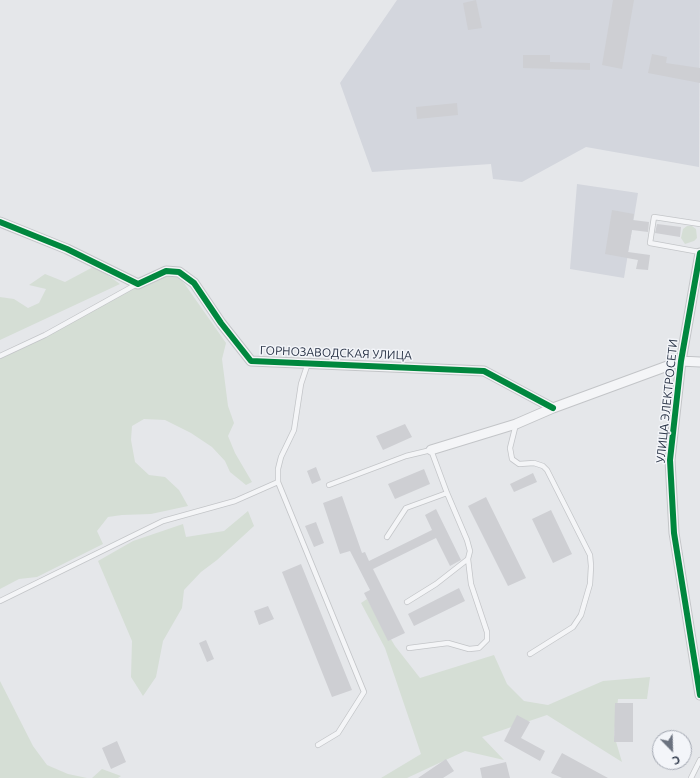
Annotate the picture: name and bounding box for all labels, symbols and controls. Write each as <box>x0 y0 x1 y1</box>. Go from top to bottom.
street label: УЛИЦА ЭЛЕКТРОСЕТИ <box>653 338 681 464</box>
street label: ГОРНОЗАВОДСКАЯ УЛИЦА <box>260 343 412 363</box>
north arrow <box>652 730 692 770</box>
text: С <box>671 753 682 767</box>

